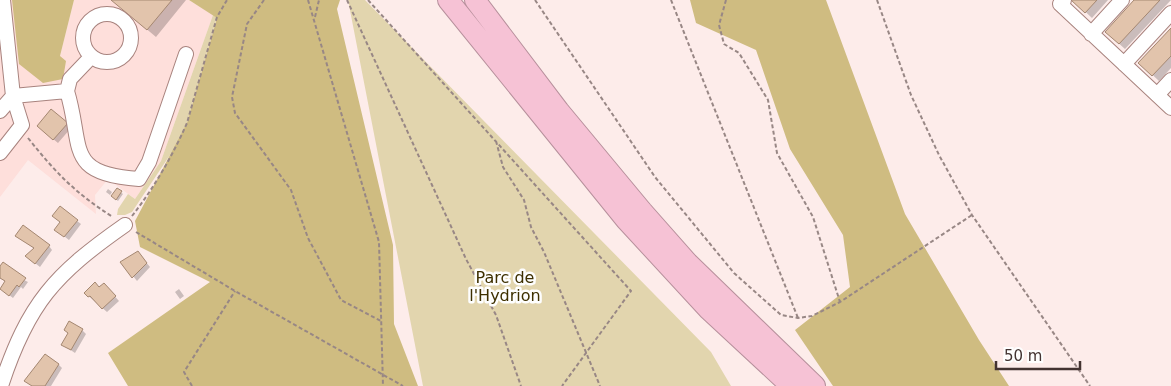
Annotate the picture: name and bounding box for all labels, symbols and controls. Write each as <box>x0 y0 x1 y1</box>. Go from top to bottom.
park label: Parc de l'Hydrion <box>469 268 541 305</box>
scale bar <box>996 338 1080 370</box>
text: 50 m <box>1004 347 1042 365</box>

